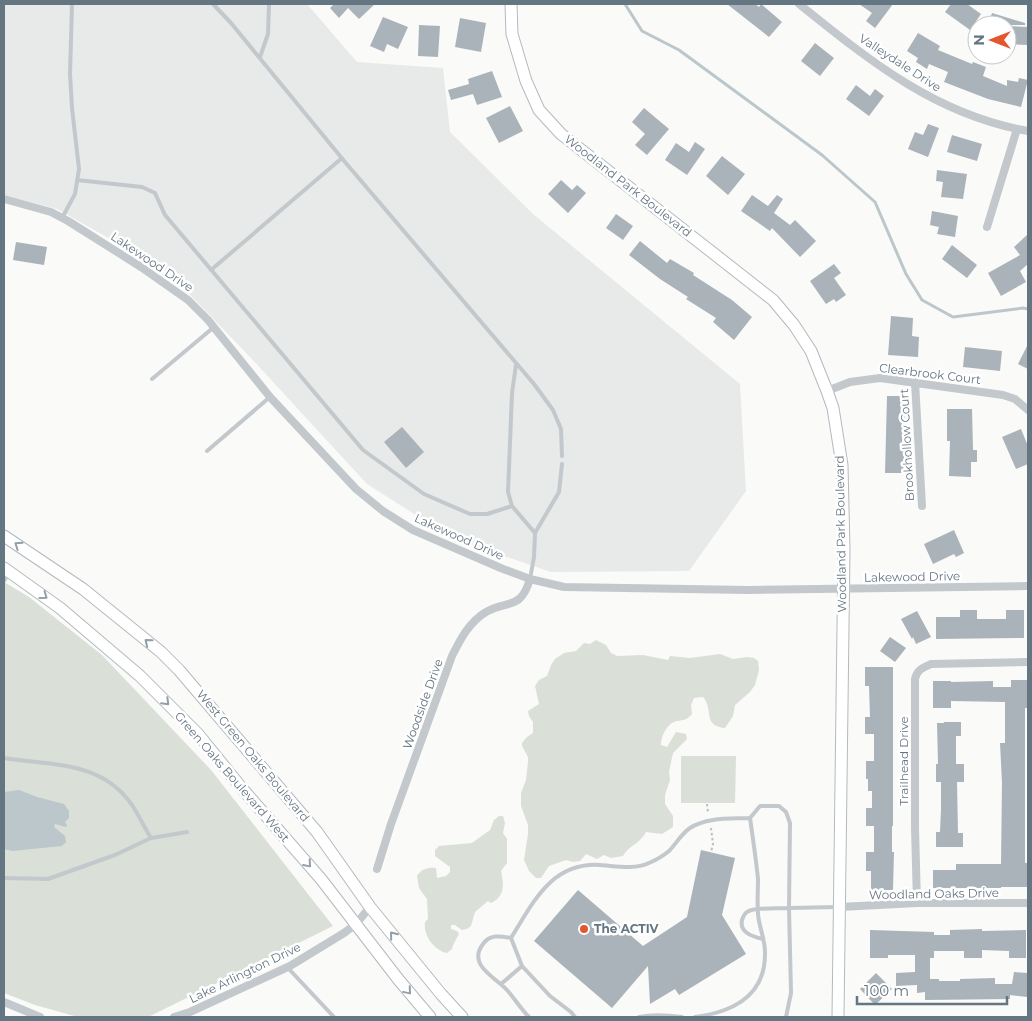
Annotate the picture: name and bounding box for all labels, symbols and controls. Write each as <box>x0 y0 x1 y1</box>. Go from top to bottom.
north arrow <box>967 15 1017 65</box>
street label: Valleydale Drive <box>856 30 944 95</box>
text: N <box>970 34 988 46</box>
street label: Woodland Park Boulevard <box>562 131 695 240</box>
street label: Lakewood Drive <box>108 228 196 295</box>
street label: Clearbrook Court <box>878 360 982 387</box>
street label: Brookhollow Court <box>896 388 917 502</box>
street label: Woodland Park Boulevard <box>832 455 849 613</box>
street label: Lakewood Drive <box>412 510 506 563</box>
one-way arrow <box>14 542 24 551</box>
street label: Lakewood Drive <box>864 568 960 585</box>
one-way arrow <box>38 590 47 598</box>
one-way arrow <box>145 640 154 648</box>
street label: Woodside Drive <box>399 657 446 751</box>
street label: West Green Oaks Boulevard <box>194 687 313 825</box>
one-way arrow <box>160 697 169 706</box>
street label: Green Oaks Boulevard West <box>172 708 293 845</box>
street label: Trailhead Drive <box>896 716 911 806</box>
one-way arrow <box>302 858 311 867</box>
street label: Woodland Oaks Drive <box>869 885 999 902</box>
place label: The ACTIV <box>594 921 660 936</box>
marker: The ACTIV <box>578 923 590 935</box>
one-way arrow <box>390 932 399 941</box>
street label: Lake Arlington Drive <box>186 939 303 1006</box>
scale bar <box>857 974 1007 1006</box>
text: 100 m <box>864 981 909 1000</box>
one-way arrow <box>403 986 412 995</box>

